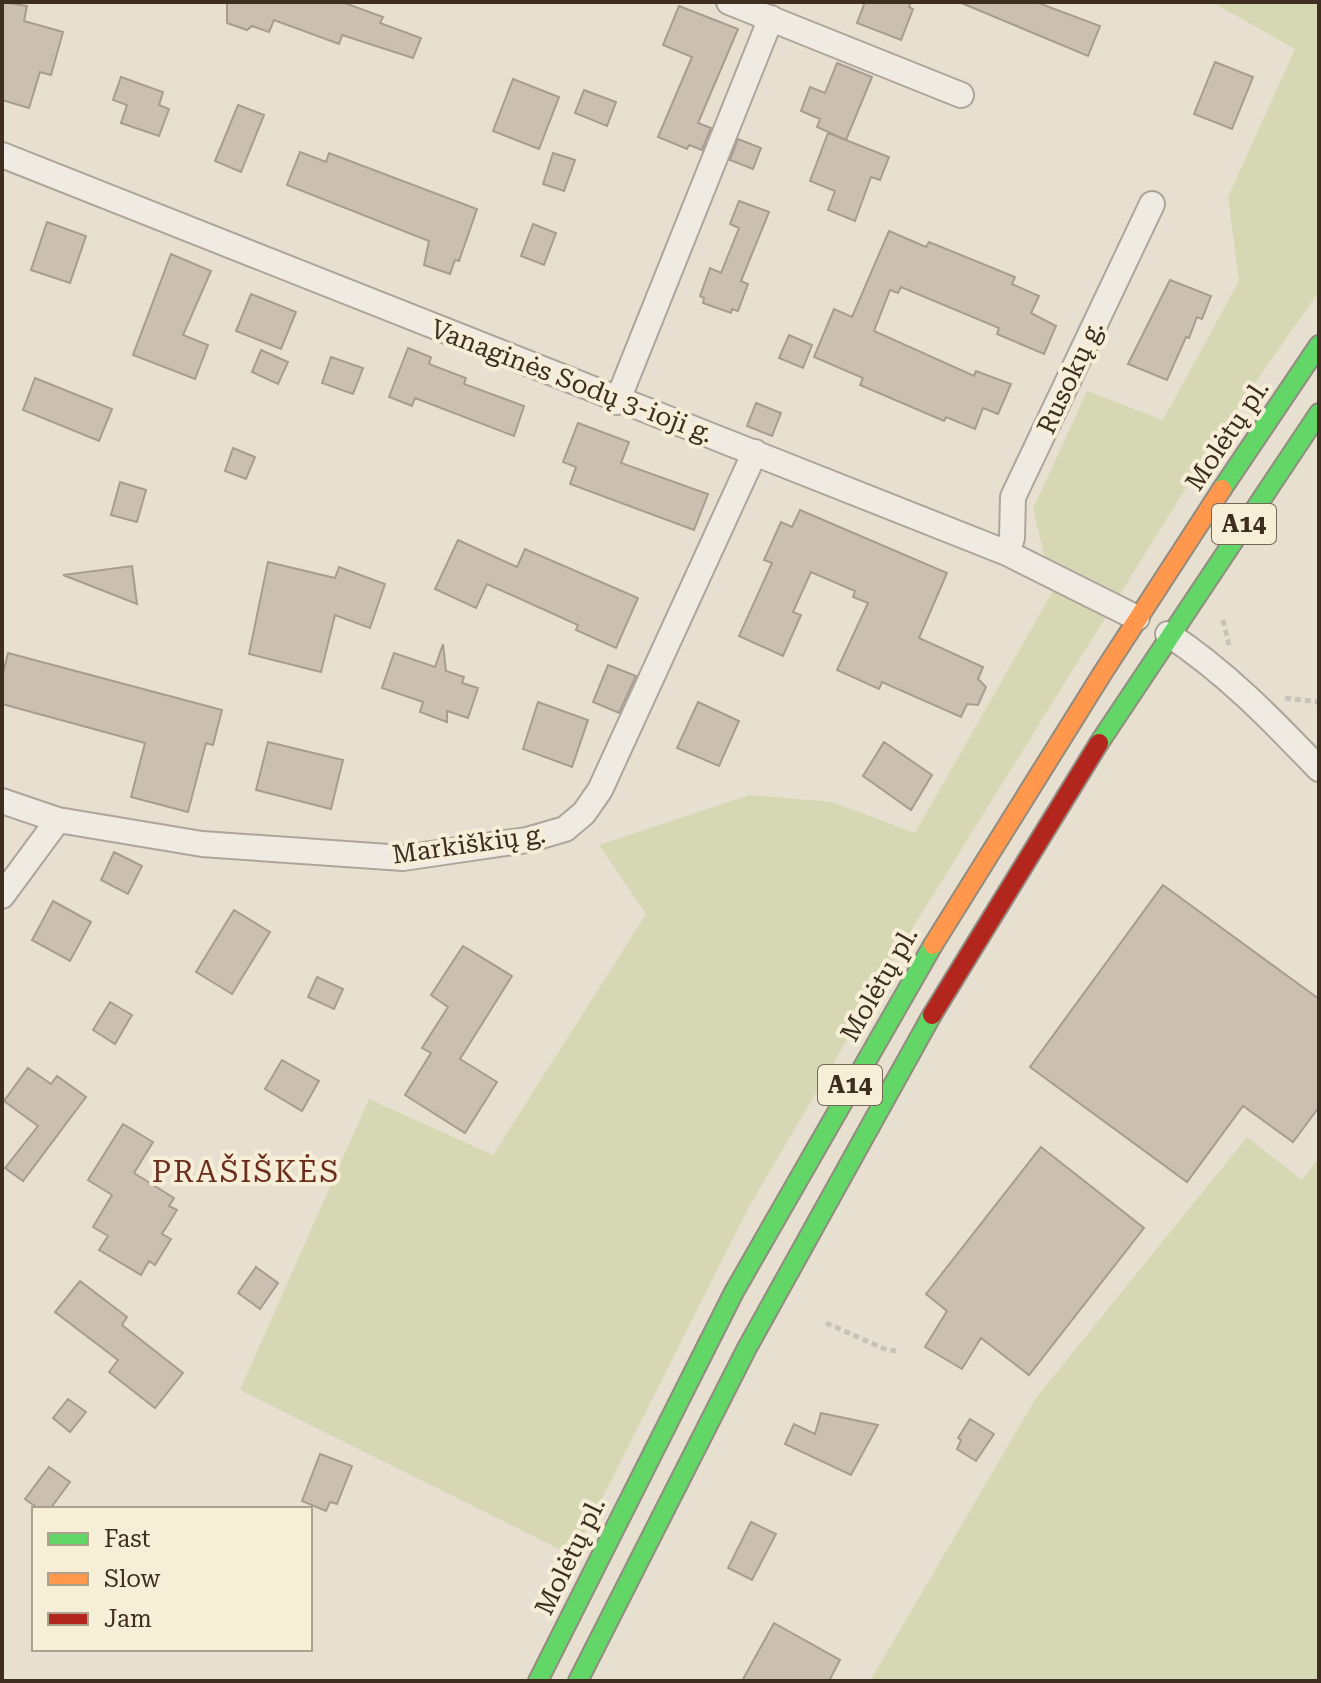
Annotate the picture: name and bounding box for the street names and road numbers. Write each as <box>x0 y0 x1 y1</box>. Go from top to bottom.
street label: Vanaginės Sodų 3-ioji g. <box>427 313 717 449</box>
street label: Rusokų g. <box>1031 316 1109 438</box>
street label: Molėtų pl. <box>1179 374 1275 496</box>
road number: A14 <box>1212 504 1276 544</box>
street label: Markiškių g. <box>390 818 548 870</box>
street label: Molėtų pl. <box>834 922 924 1046</box>
road number: A14 <box>818 1065 882 1105</box>
street label: Molėtų pl. <box>529 1492 611 1620</box>

